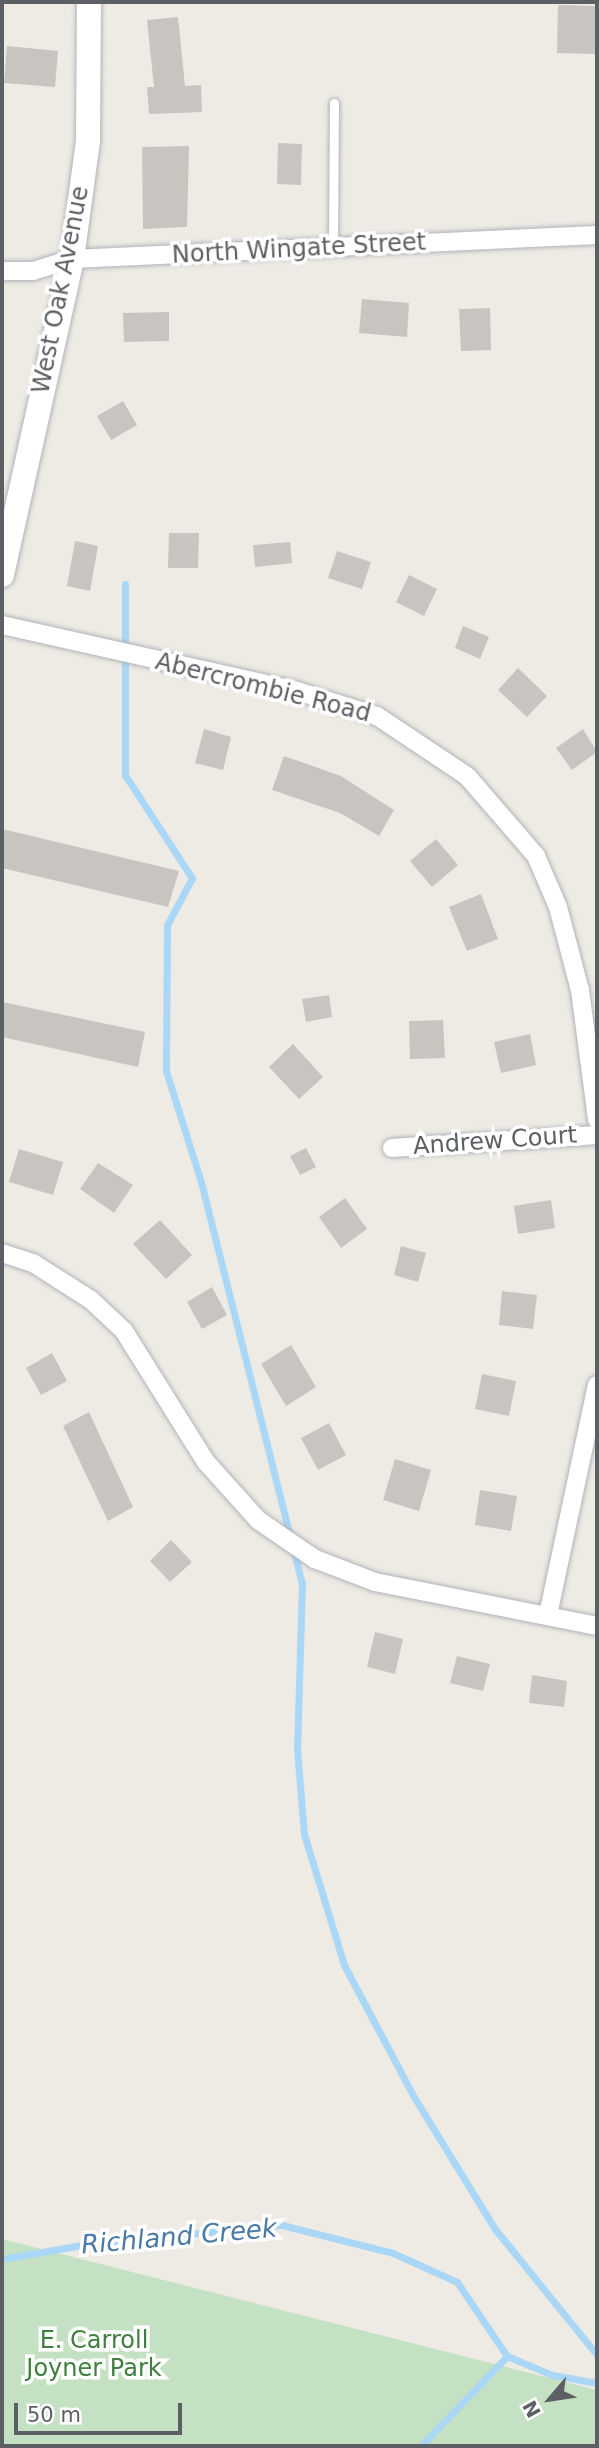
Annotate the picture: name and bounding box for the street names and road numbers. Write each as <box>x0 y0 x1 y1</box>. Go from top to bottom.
street label: West Oak Avenue <box>27 184 95 396</box>
street label: North Wingate Street <box>171 228 427 270</box>
street label: Abercrombie Road <box>152 647 374 729</box>
street label: Andrew Court <box>412 1121 578 1161</box>

